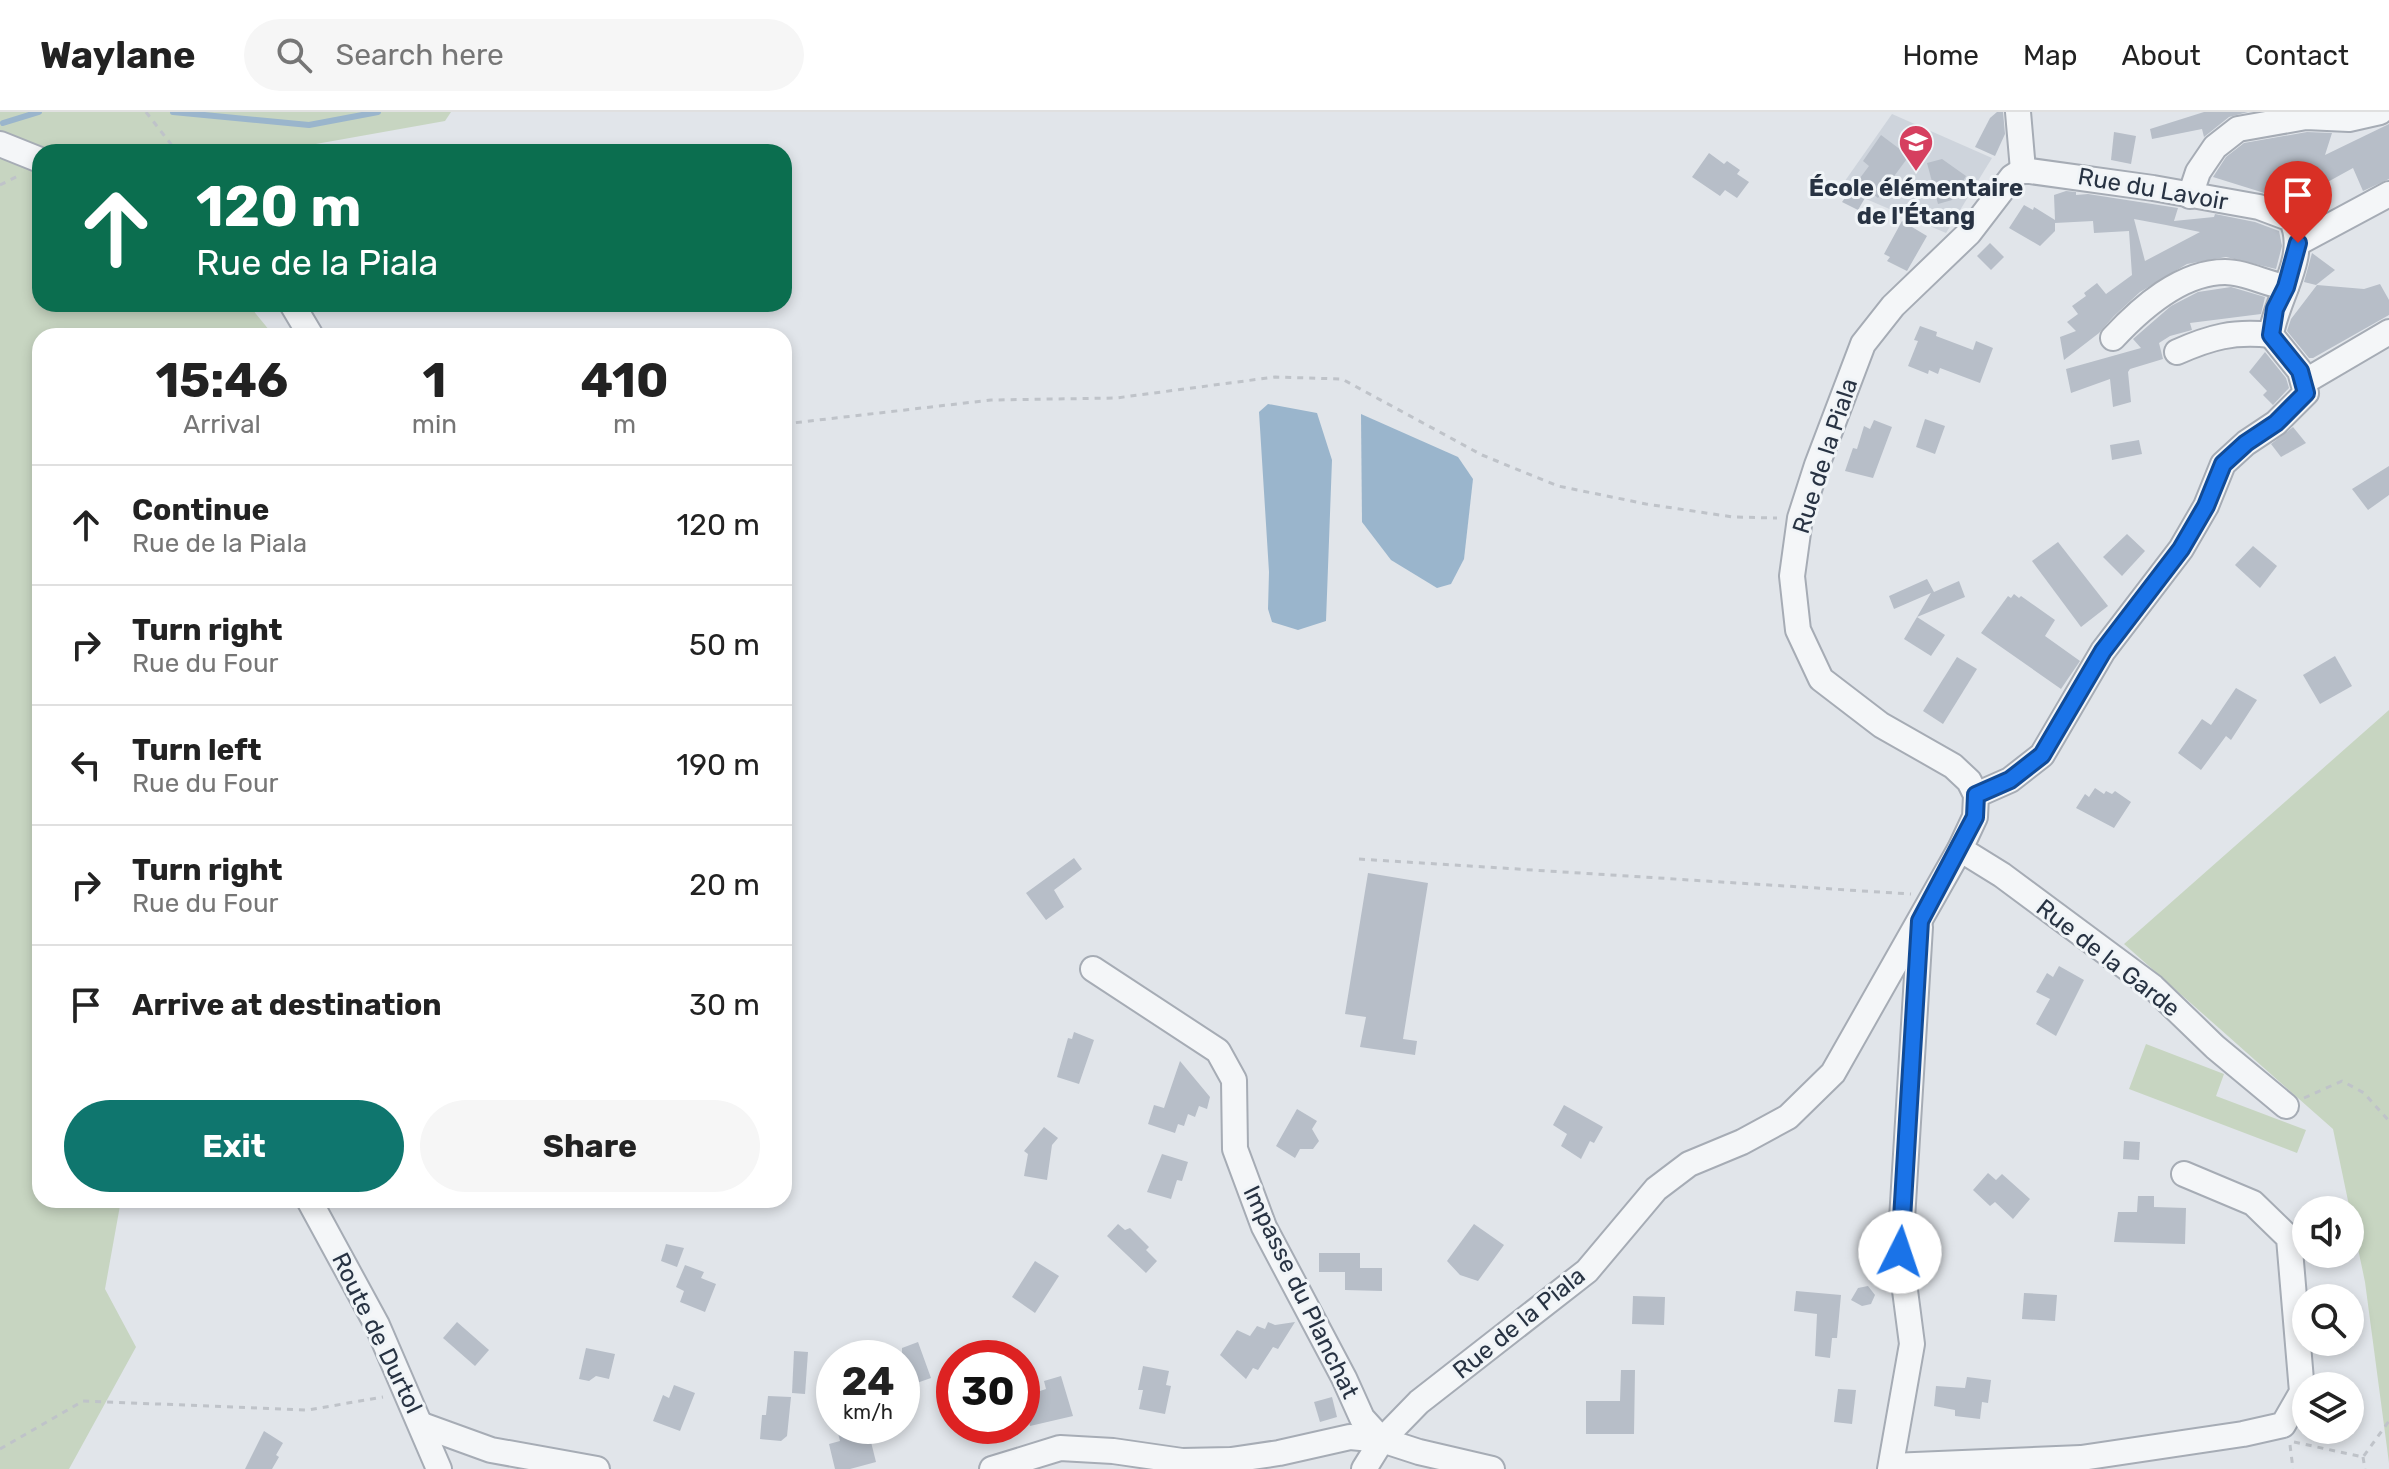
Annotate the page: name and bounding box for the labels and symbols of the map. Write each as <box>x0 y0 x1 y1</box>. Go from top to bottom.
school or university icon: École élémentaire de l'Étang <box>1897 123 1935 173</box>
pin <box>2264 161 2332 243</box>
street label: Rue du Lavoir <box>2076 162 2230 216</box>
place label: École élémentaire de l'Étang <box>1809 174 2023 230</box>
street label: Rue de la Piala <box>1787 375 1863 537</box>
street label: Rue de la Garde <box>2031 893 2185 1023</box>
street label: Impasse du Planchat <box>1237 1181 1365 1403</box>
position arrow <box>1858 1210 1942 1294</box>
street label: Route de Durtol <box>326 1248 428 1418</box>
street label: Rue de la Piala <box>1447 1261 1591 1385</box>
speed limit sign: 30 <box>936 1340 1040 1444</box>

